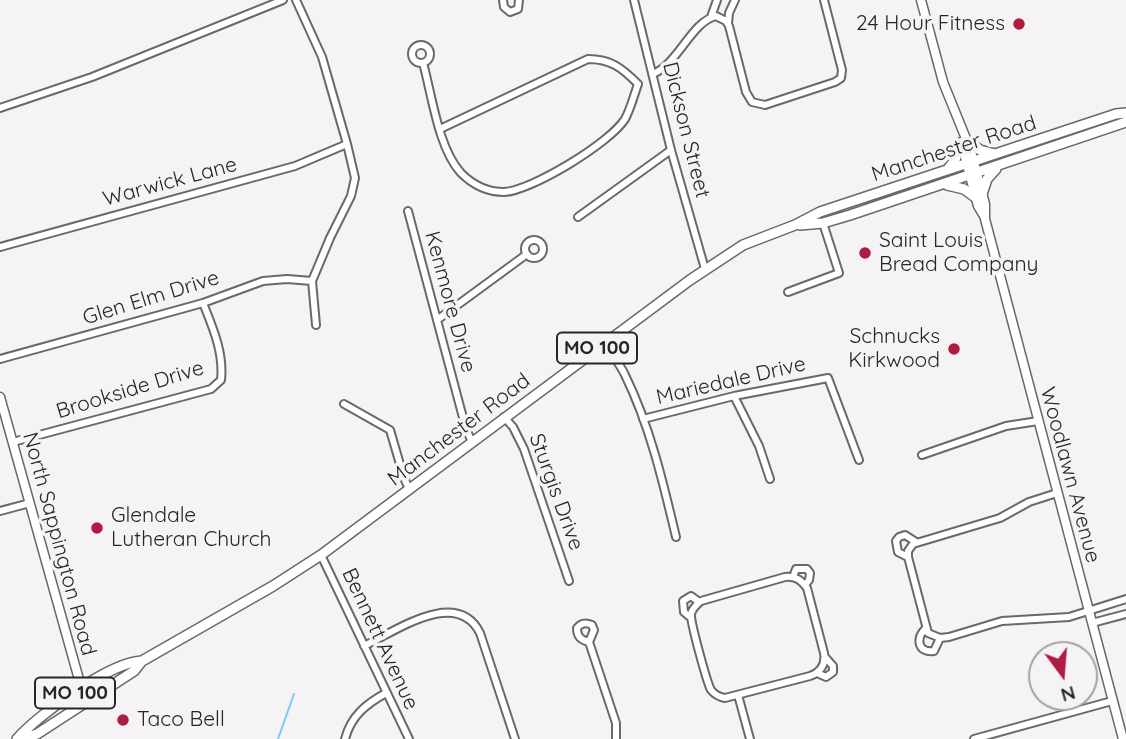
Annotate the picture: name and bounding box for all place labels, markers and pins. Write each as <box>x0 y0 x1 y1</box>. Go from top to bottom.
place label: 24 Hour Fitness <box>856 11 1005 37</box>
marker: 24 Hour Fitness <box>1011 16 1027 32</box>
place label: Saint Louis Bread Company <box>879 228 1038 278</box>
marker: Saint Louis Bread Company <box>857 245 873 261</box>
place label: Schnucks Kirkwood <box>848 324 940 374</box>
marker: Schnucks Kirkwood <box>946 341 962 357</box>
place label: Glendale Lutheran Church <box>111 503 271 553</box>
marker: Glendale Lutheran Church <box>89 520 105 536</box>
place label: Taco Bell <box>137 707 225 733</box>
marker: Taco Bell <box>115 712 131 728</box>

